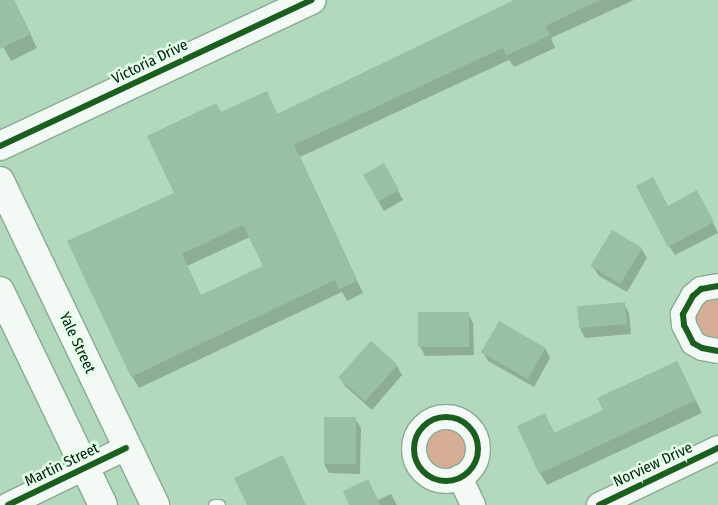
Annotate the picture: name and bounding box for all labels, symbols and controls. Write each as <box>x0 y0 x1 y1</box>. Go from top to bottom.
street label: Victoria Drive <box>109 36 191 88</box>
street label: Yale Street <box>55 310 99 376</box>
street label: Martin Street <box>22 439 102 491</box>
street label: Norview Drive <box>611 439 695 491</box>

